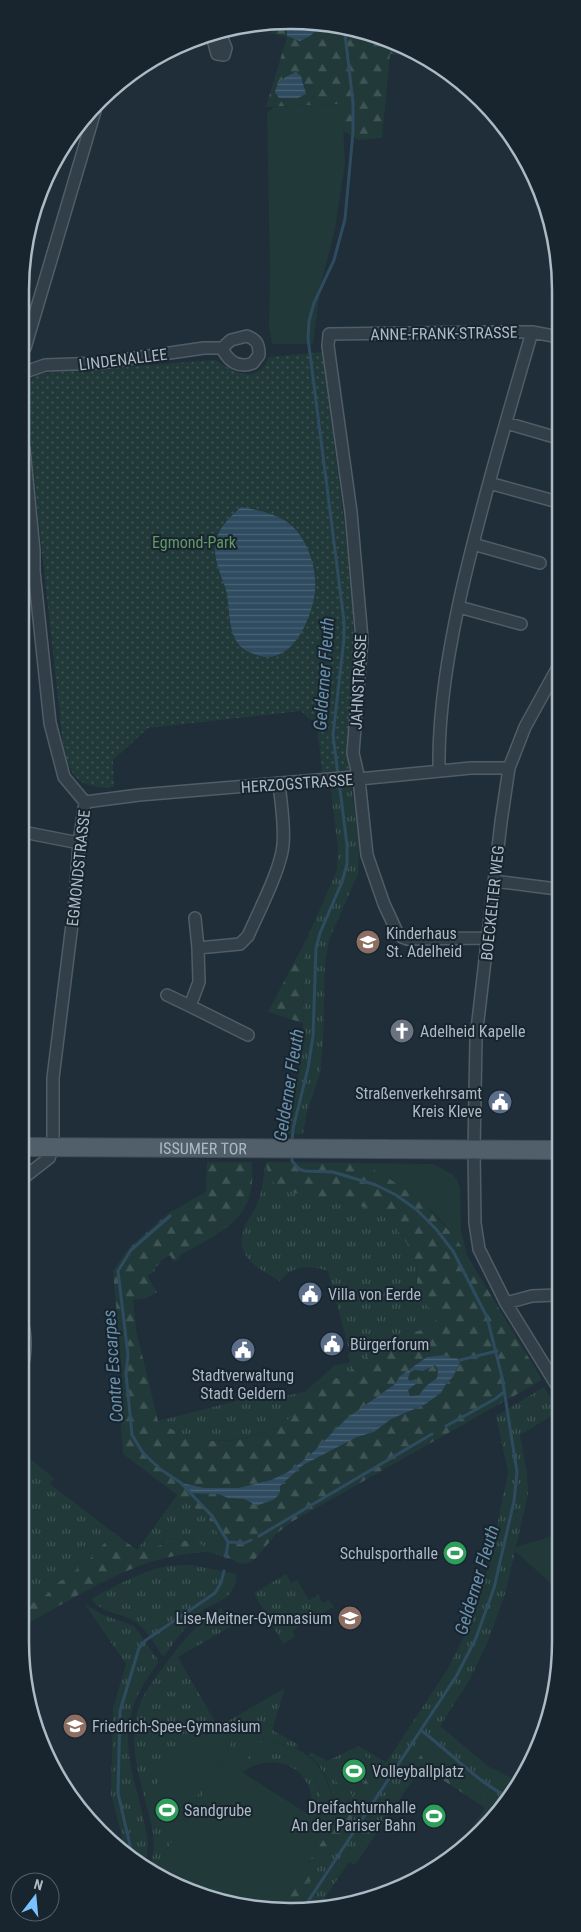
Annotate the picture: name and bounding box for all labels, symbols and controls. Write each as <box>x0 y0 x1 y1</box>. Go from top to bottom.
street label: ANNE-FRANK-STRASSE <box>370 323 518 344</box>
street label: LINDENALLEE <box>78 345 168 374</box>
park label: Egmond-Park <box>152 533 237 552</box>
water label: Gelderner Fleuth <box>309 617 338 731</box>
street label: JAHNSTRASSE <box>347 634 370 730</box>
street label: HERZOGSTRASSE <box>240 770 354 797</box>
street label: EGMONDSTRASSE <box>63 809 94 927</box>
street label: BOECKELTER WEG <box>477 845 508 962</box>
place label: Kinderhaus St. Adelheid <box>386 924 462 961</box>
school or university icon: Kinderhaus St. Adelheid <box>355 929 381 955</box>
church icon: Adelheid Kapelle <box>389 1018 415 1044</box>
place label: Adelheid Kapelle <box>420 1022 525 1041</box>
water label: Gelderner Fleuth <box>269 1027 308 1143</box>
place label: Straßenverkehrsamt Kreis Kleve <box>355 1084 482 1121</box>
public building icon: Straßenverkehrsamt Kreis Kleve <box>487 1089 513 1115</box>
street label: ISSUMER TOR <box>159 1139 247 1158</box>
public building icon: Villa von Eerde <box>297 1281 323 1307</box>
place label: Villa von Eerde <box>328 1285 421 1304</box>
water label: Contre Escarpes <box>98 1309 127 1423</box>
public building icon: Bürgerforum <box>319 1331 345 1357</box>
place label: Bürgerforum <box>350 1335 429 1354</box>
public building icon: Stadtverwaltung Stadt Geldern <box>230 1337 256 1363</box>
place label: Stadtverwaltung Stadt Geldern <box>192 1366 294 1403</box>
water label: Gelderner Fleuth <box>450 1523 503 1637</box>
sports icon: Schulsporthalle <box>442 1540 468 1566</box>
place label: Schulsporthalle <box>340 1544 438 1563</box>
school or university icon: Lise-Meitner-Gymnasium <box>337 1605 363 1631</box>
place label: Lise-Meitner-Gymnasium <box>176 1609 332 1628</box>
school or university icon: Friedrich-Spee-Gymnasium <box>62 1713 88 1739</box>
place label: Friedrich-Spee-Gymnasium <box>92 1717 261 1736</box>
sports icon: Volleyballplatz <box>341 1758 367 1784</box>
place label: Volleyballplatz <box>372 1762 464 1781</box>
sports icon: Sandgrube <box>154 1797 180 1823</box>
place label: Dreifachturnhalle An der Pariser Bahn <box>291 1798 416 1835</box>
place label: Sandgrube <box>184 1801 252 1820</box>
sports icon: Dreifachturnhalle An der Pariser Bahn <box>421 1803 447 1829</box>
north arrow <box>10 1872 60 1922</box>
text: N <box>32 1876 45 1893</box>

